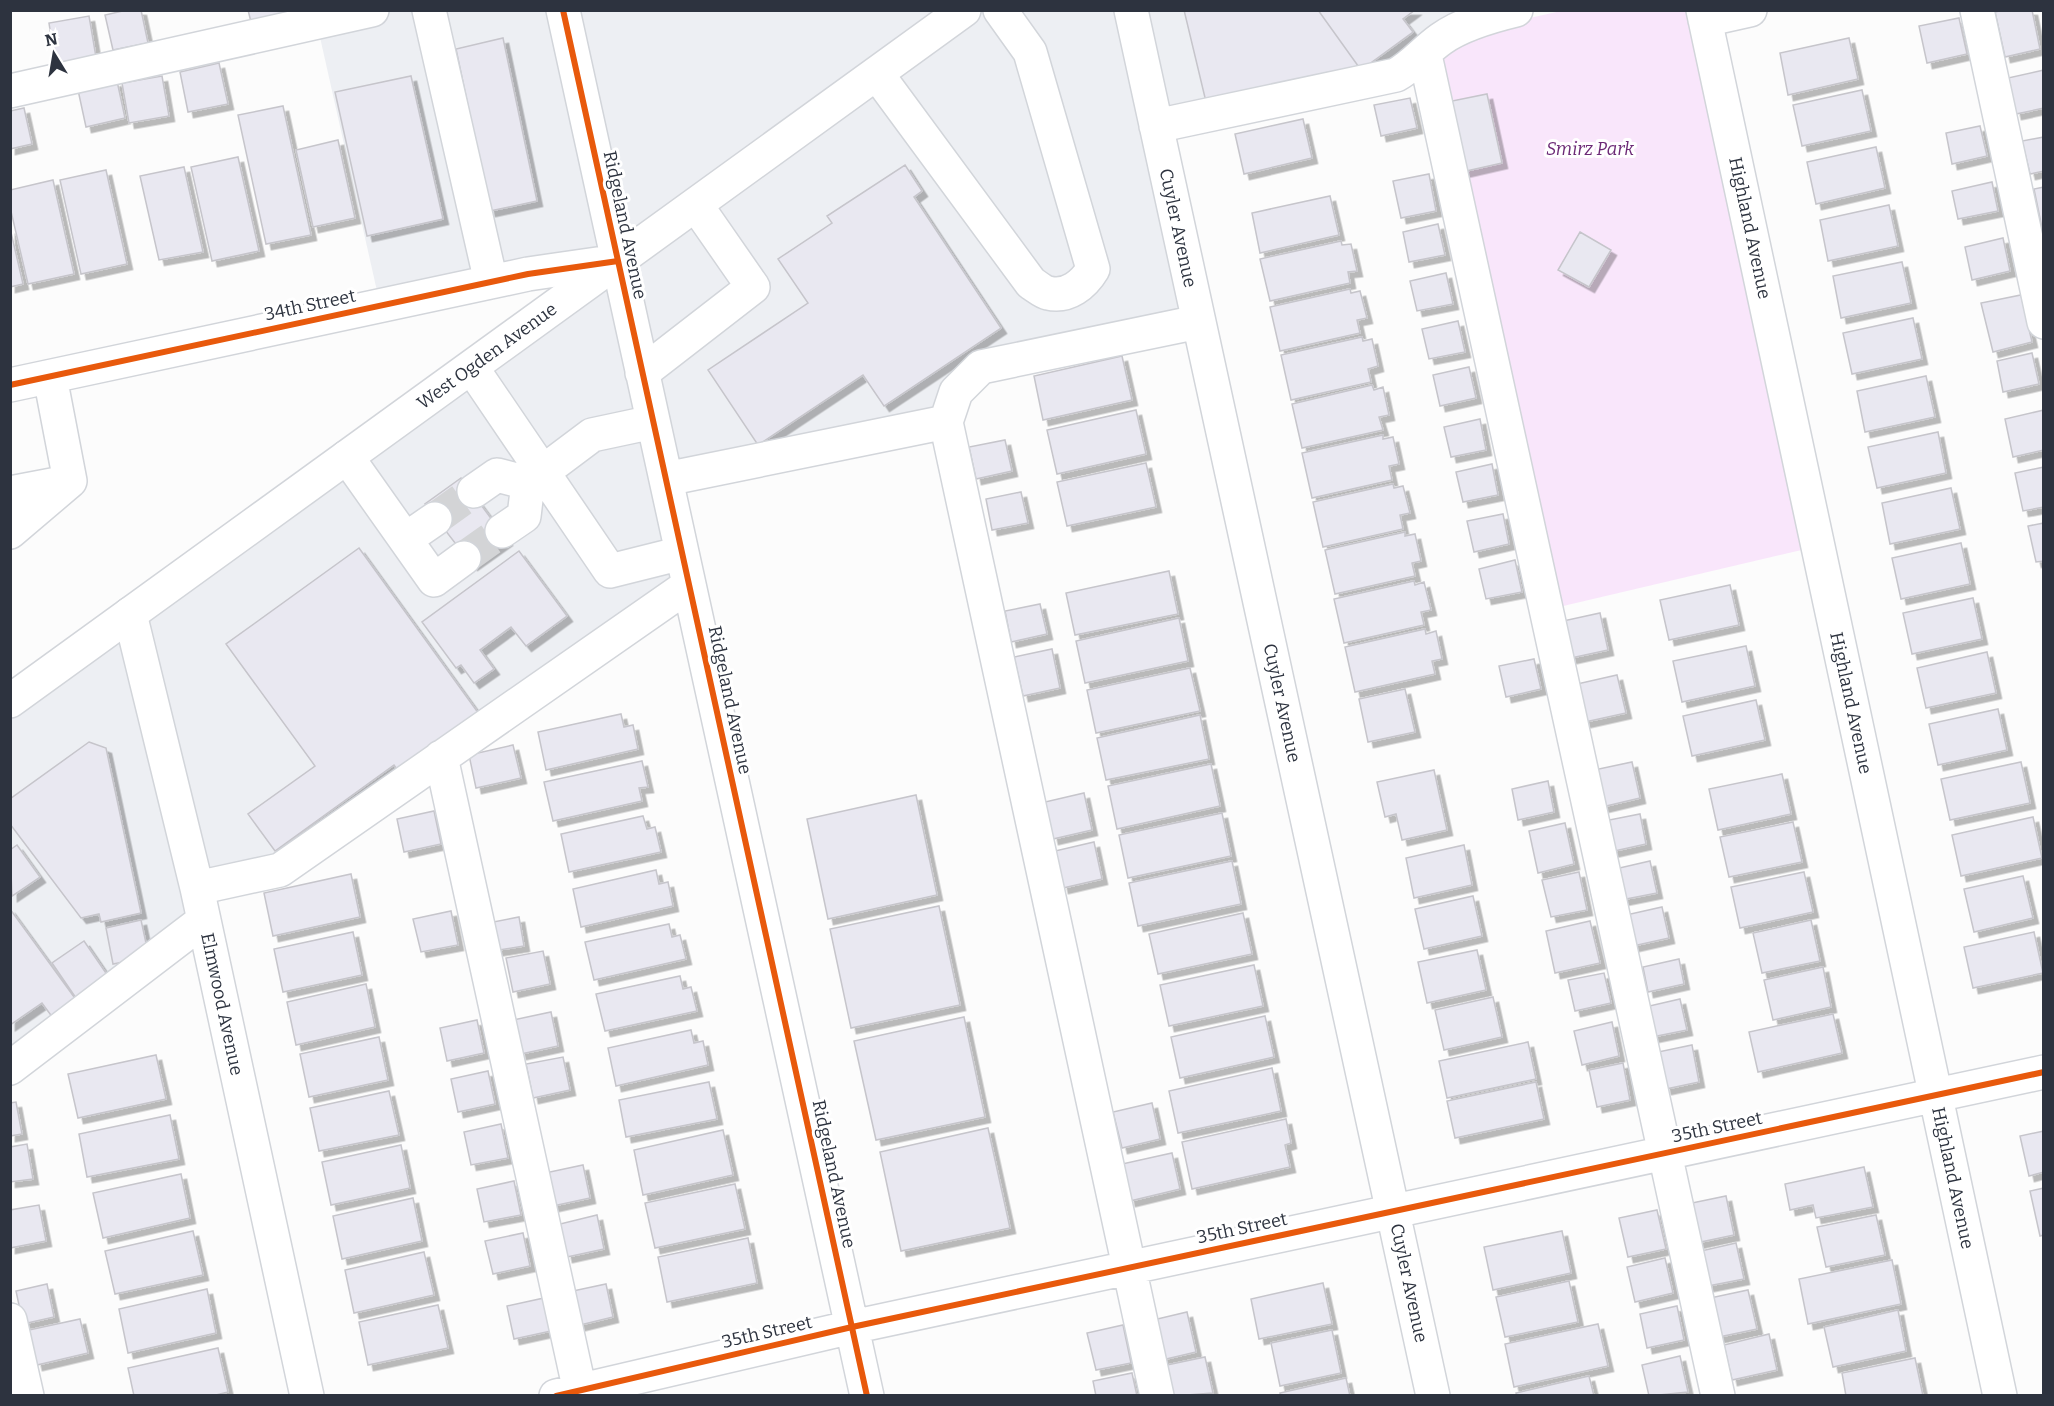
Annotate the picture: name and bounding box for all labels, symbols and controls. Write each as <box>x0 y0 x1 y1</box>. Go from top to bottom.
north arrow <box>24 24 84 84</box>
text: N <box>43 29 59 50</box>
park label: Smirz Park <box>1546 138 1634 160</box>
street label: Ridgeland Avenue <box>599 149 651 301</box>
street label: Highland Avenue <box>1724 155 1776 301</box>
street label: Cuyler Avenue <box>1155 166 1201 290</box>
street label: 34th Street <box>262 285 358 325</box>
street label: West Ogden Avenue <box>413 298 561 414</box>
street label: Ridgeland Avenue <box>704 624 756 776</box>
street label: Highland Avenue <box>1825 630 1877 776</box>
street label: Cuyler Avenue <box>1259 641 1305 765</box>
street label: Elmwood Avenue <box>196 931 248 1077</box>
street label: Ridgeland Avenue <box>808 1098 860 1250</box>
street label: Highland Avenue <box>1927 1105 1979 1251</box>
street label: 35th Street <box>1670 1107 1765 1147</box>
street label: 35th Street <box>1195 1208 1290 1248</box>
street label: Cuyler Avenue <box>1386 1221 1432 1345</box>
street label: 35th Street <box>720 1311 815 1353</box>

